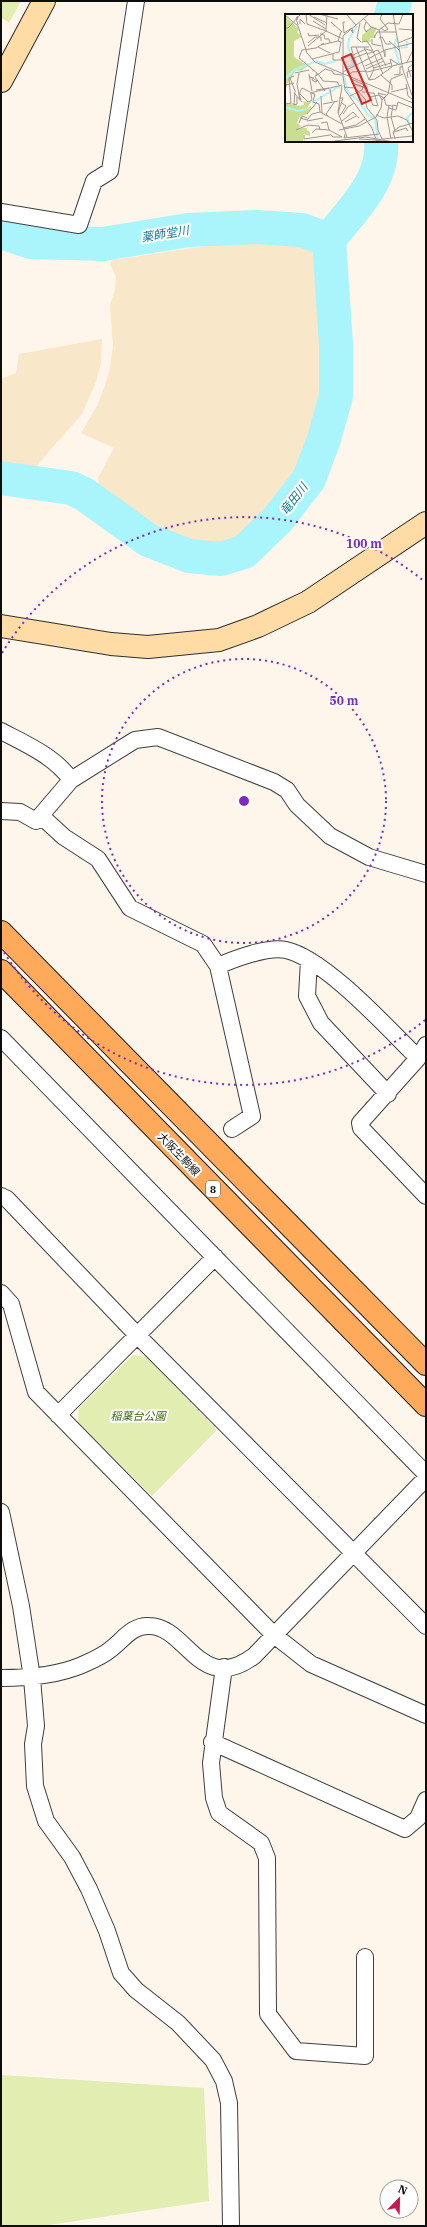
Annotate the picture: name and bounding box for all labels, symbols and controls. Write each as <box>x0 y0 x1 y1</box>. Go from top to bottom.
inset map <box>285 14 413 142</box>
water label: 薬師堂川 <box>140 222 192 245</box>
water label: 竜田川 <box>277 478 312 517</box>
text: 100 m <box>346 536 382 551</box>
text: 50 m <box>330 693 359 708</box>
centre of rings <box>237 794 251 808</box>
street label: 大阪生駒線 <box>155 1129 203 1179</box>
road number: 8 <box>206 1181 220 1197</box>
park label: 稲葉台公園 <box>111 1409 167 1423</box>
north arrow <box>379 2179 419 2219</box>
text: N <box>396 2182 410 2198</box>

